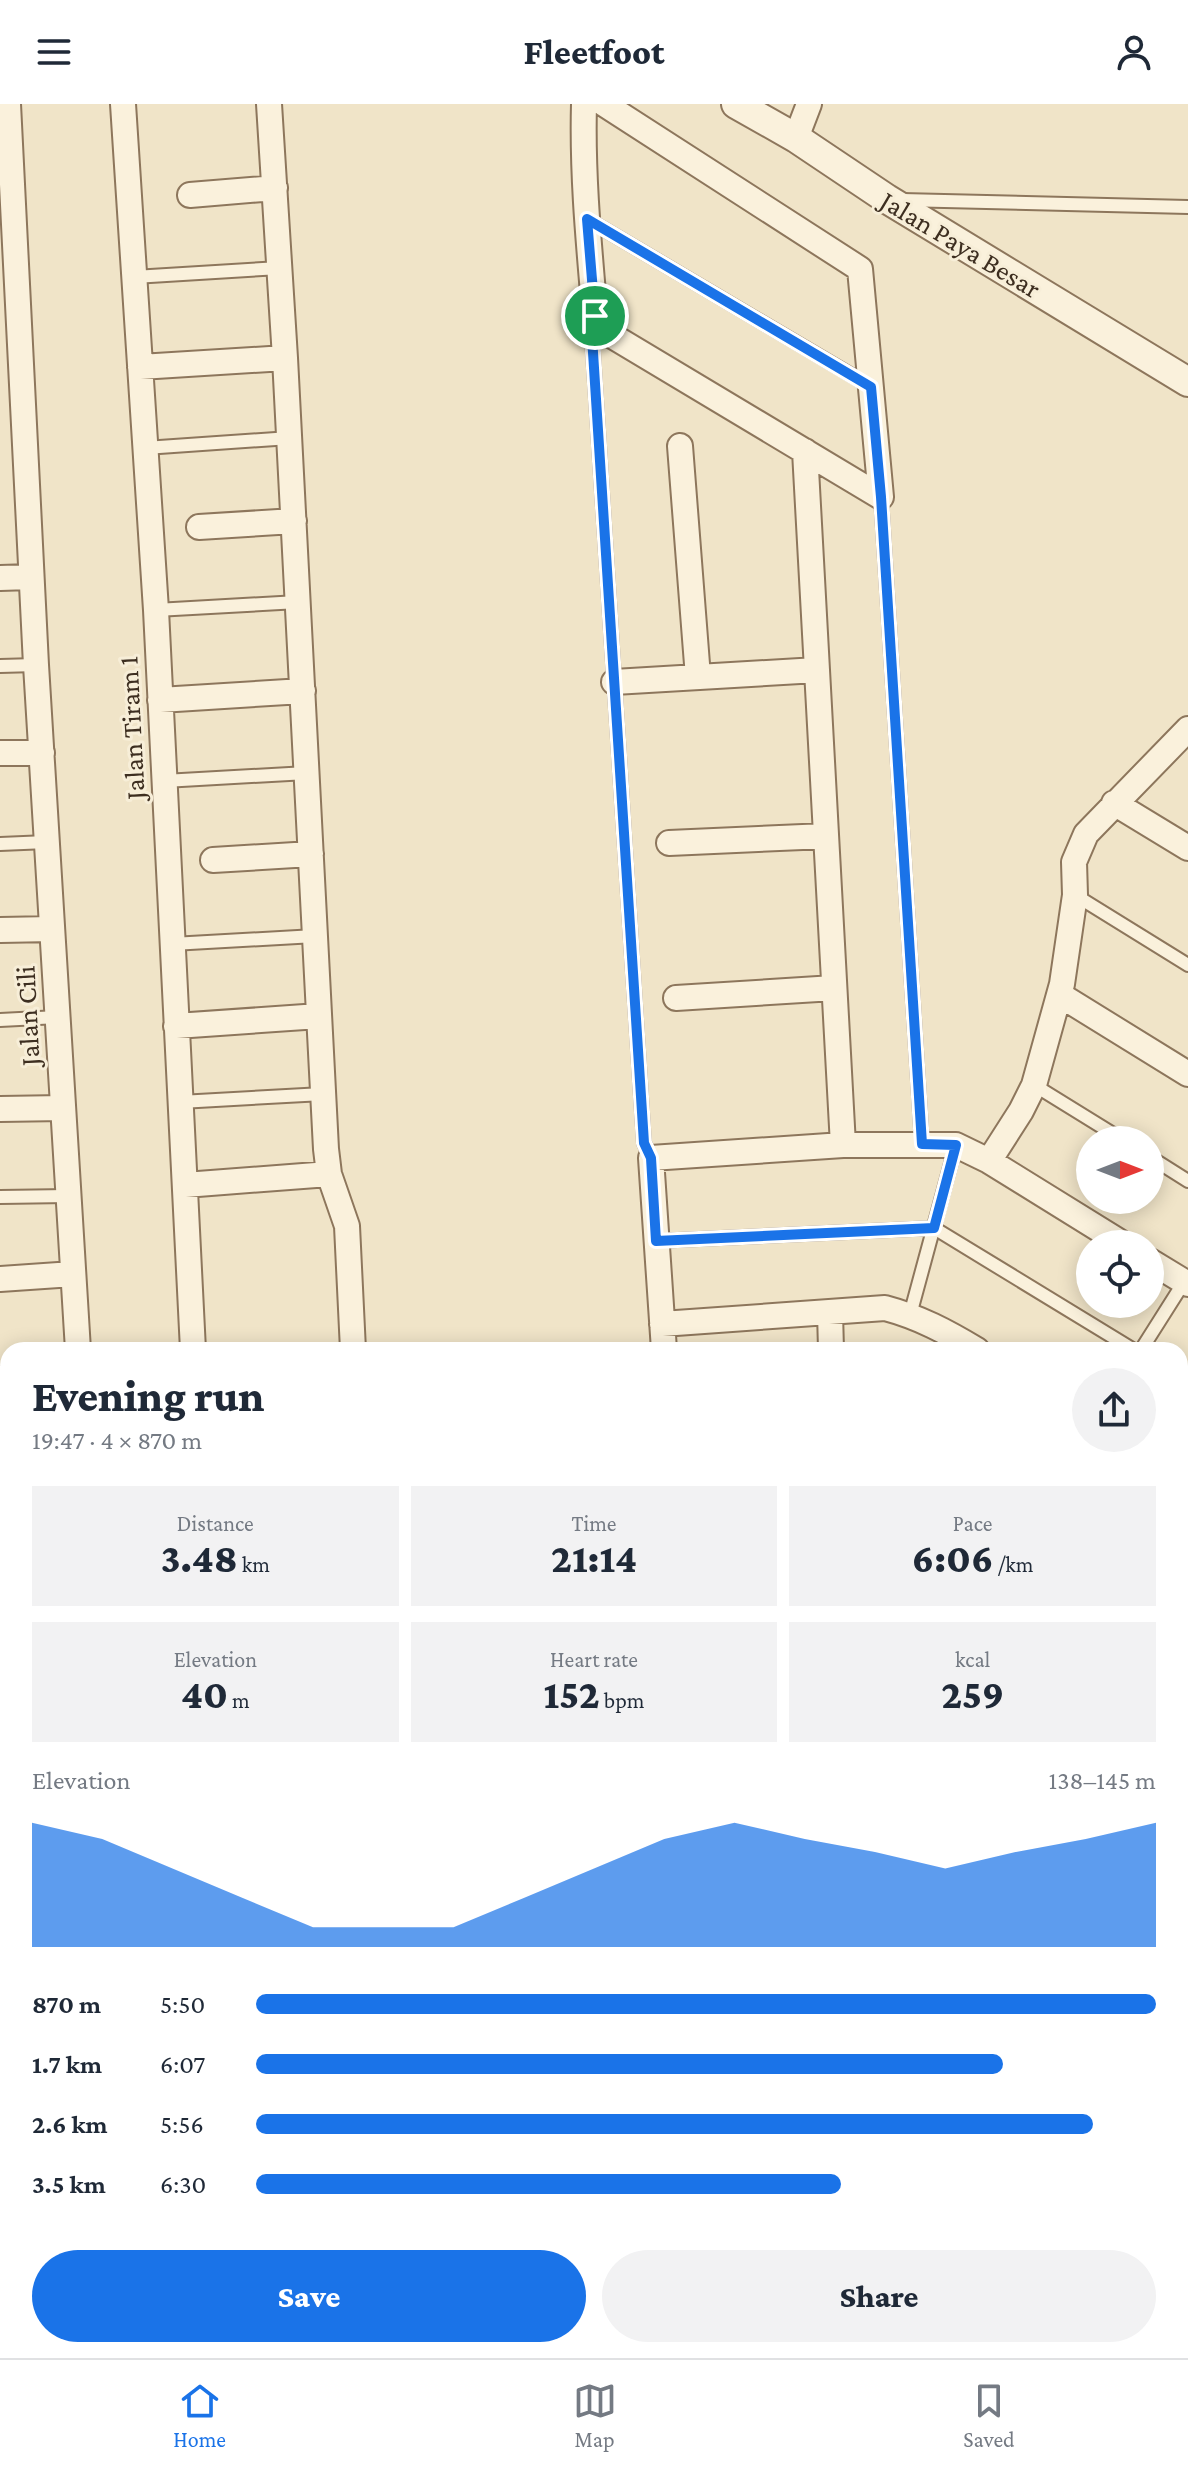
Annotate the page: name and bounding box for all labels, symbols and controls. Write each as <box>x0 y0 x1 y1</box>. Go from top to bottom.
icon: menu <box>32 30 76 74</box>
icon: person <box>1112 30 1156 74</box>
text: Fleetfoot <box>523 32 665 72</box>
street label: Jalan Paya Besar <box>873 183 1046 304</box>
pin <box>561 282 629 350</box>
icon: arrive <box>573 294 617 338</box>
street label: Jalan Tiram 1 <box>112 655 151 804</box>
street label: Jalan Cili <box>9 965 46 1070</box>
north arrow <box>1076 1126 1164 1214</box>
map controls <box>1076 1126 1164 1318</box>
button: locate <box>1076 1230 1164 1318</box>
button: share <box>1072 1368 1156 1452</box>
text: Evening run <box>32 1372 264 1420</box>
text: 19:47 · 4 × 870 m <box>32 1426 202 1455</box>
text: Distance <box>177 1511 254 1536</box>
text: Time <box>571 1511 617 1536</box>
text: Pace <box>953 1511 992 1536</box>
text: 3.48 <box>161 1536 238 1581</box>
text: 21:14 <box>551 1536 637 1581</box>
text: 6:06 <box>912 1536 993 1581</box>
text: km <box>238 1552 270 1577</box>
text: /km <box>993 1552 1034 1577</box>
text: Elevation <box>174 1647 257 1672</box>
text: Heart rate <box>550 1647 638 1672</box>
text: kcal <box>955 1647 990 1672</box>
text: 40 <box>181 1672 228 1717</box>
text: 152 <box>544 1672 600 1717</box>
text: 259 <box>941 1672 1004 1717</box>
text: m <box>228 1688 250 1713</box>
text: bpm <box>600 1688 644 1713</box>
text: Elevation <box>32 1766 130 1795</box>
text: 138–145 m <box>1049 1766 1156 1795</box>
text: 870 m <box>32 1990 101 2019</box>
text: 5:50 <box>160 1990 205 2019</box>
text: 1.7 km <box>32 2050 102 2079</box>
text: 6:07 <box>160 2050 205 2079</box>
text: 2.6 km <box>32 2110 108 2139</box>
text: 5:56 <box>160 2110 204 2139</box>
text: 3.5 km <box>32 2170 106 2199</box>
text: 6:30 <box>160 2170 206 2199</box>
button: Save <box>32 2250 586 2342</box>
button: Share <box>602 2250 1156 2342</box>
tab: Home <box>173 2379 226 2452</box>
tab: Map <box>573 2379 617 2452</box>
tab: Saved <box>963 2379 1015 2452</box>

